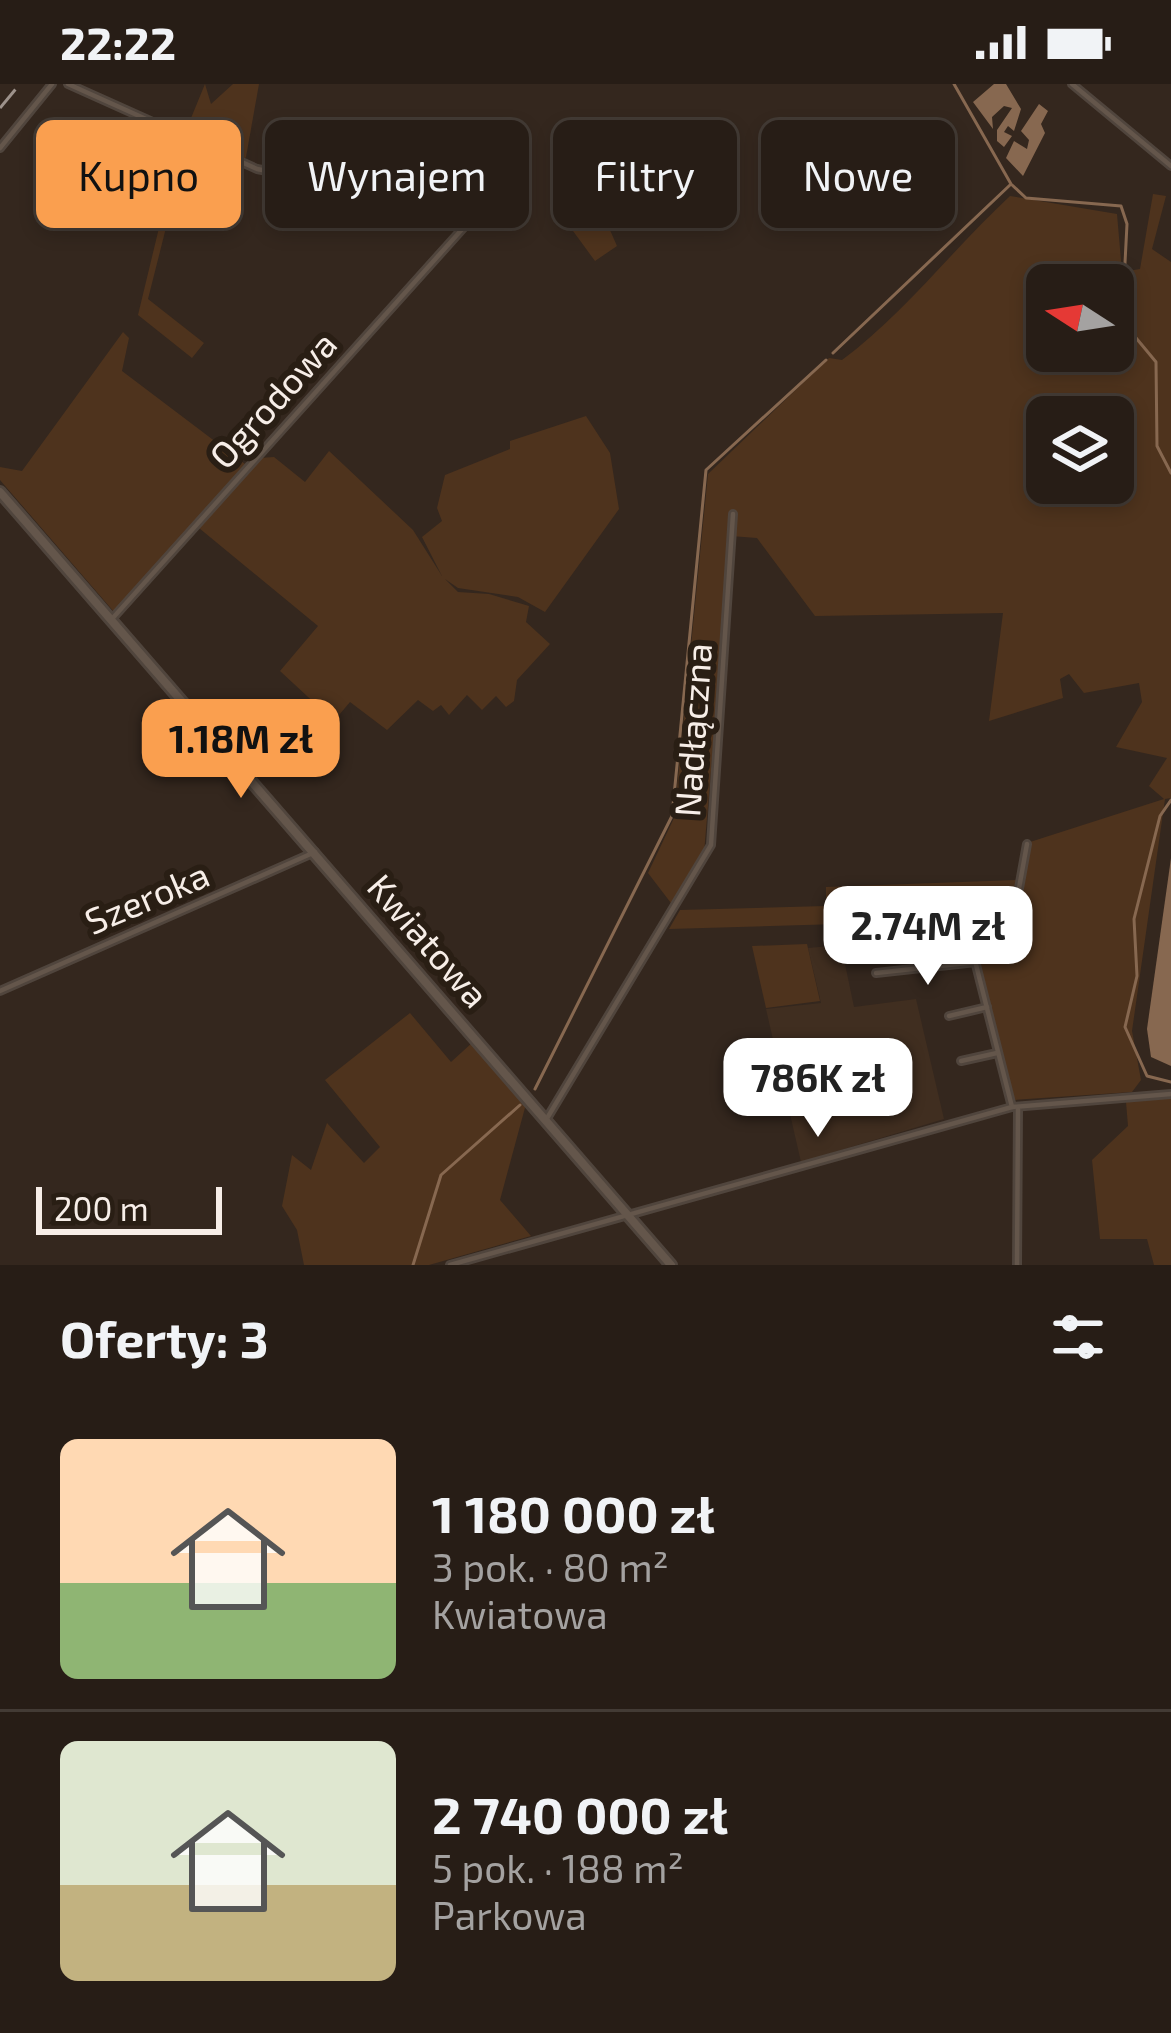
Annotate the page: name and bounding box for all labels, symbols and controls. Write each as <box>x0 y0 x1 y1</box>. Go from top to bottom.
text: 22:22 <box>60 15 176 69</box>
chip: Kupno <box>36 120 241 228</box>
chip: Wynajem <box>265 120 529 228</box>
chip: Filtry <box>553 120 737 228</box>
chip: Nowe <box>761 120 955 228</box>
north arrow <box>1026 264 1134 372</box>
map controls <box>1026 264 1134 504</box>
street label: Ogrodowa <box>199 322 344 476</box>
button: layers <box>1026 396 1134 504</box>
street label: Nadłączna <box>664 642 719 818</box>
pin: 1.18M zł <box>117 699 365 801</box>
text: 1.18M zł <box>169 714 313 761</box>
street label: Szeroka <box>78 851 215 942</box>
street label: Kwiatowa <box>360 865 499 1015</box>
pin: 2.74M zł <box>804 886 1052 988</box>
text: 2.74M zł <box>851 901 1005 948</box>
pin: 786K zł <box>707 1038 929 1140</box>
text: 786K zł <box>750 1053 886 1100</box>
scale bar <box>36 1181 222 1234</box>
text: 200 m <box>54 1188 149 1228</box>
icon: filters <box>1045 1304 1111 1370</box>
text: Oferty: 3 <box>60 1307 269 1368</box>
text: 1 180 000 zł <box>432 1482 715 1543</box>
icon: home <box>156 1487 300 1631</box>
text: 3 pok. · 80 m² <box>432 1543 669 1590</box>
text: Kwiatowa <box>432 1590 608 1637</box>
text: 2 740 000 zł <box>432 1783 728 1844</box>
icon: home <box>156 1789 300 1933</box>
text: 5 pok. · 188 m² <box>432 1844 684 1891</box>
text: Parkowa <box>432 1891 587 1938</box>

